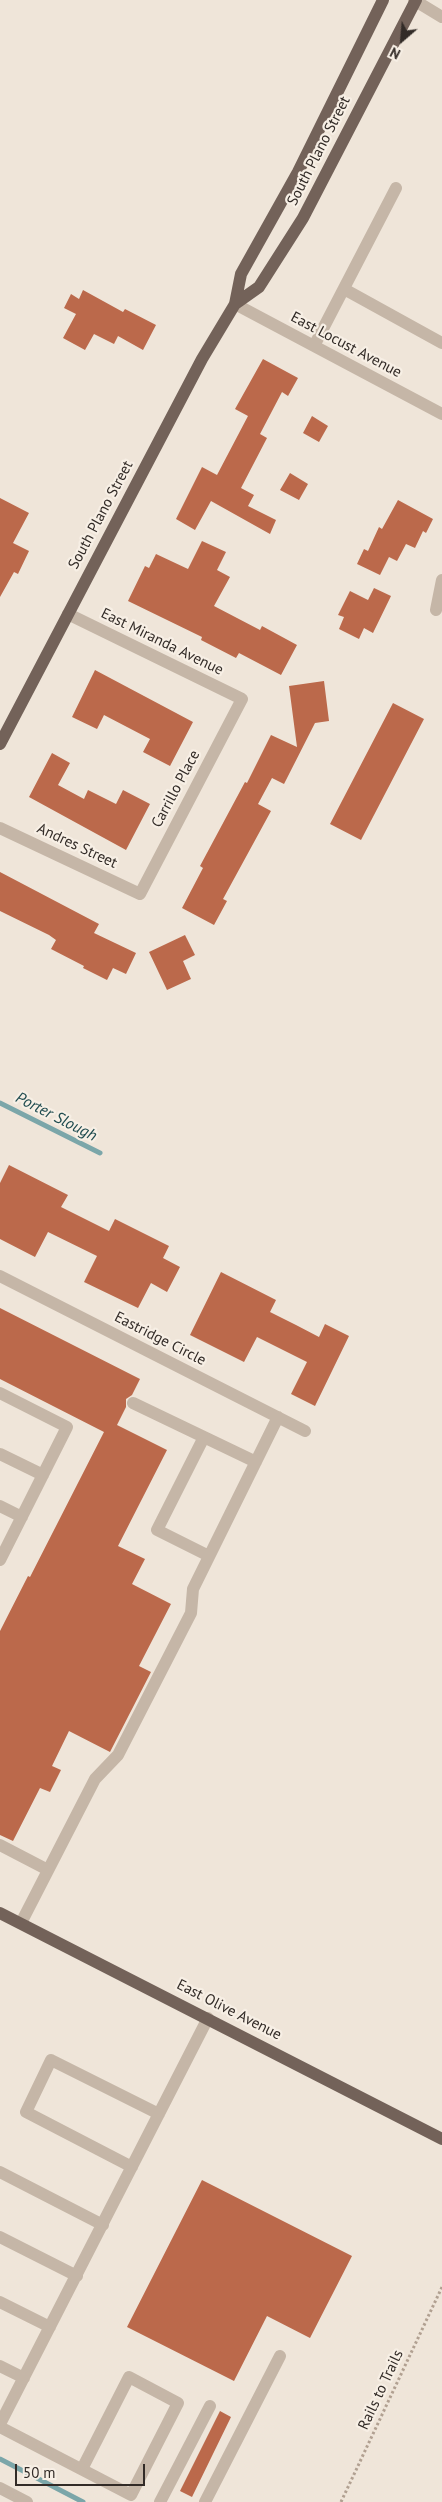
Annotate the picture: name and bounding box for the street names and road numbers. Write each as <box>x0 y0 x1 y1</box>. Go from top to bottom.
street label: South Plano Street <box>284 93 354 209</box>
street label: East Locust Avenue <box>288 308 404 382</box>
street label: South Plano Street <box>65 458 137 572</box>
street label: East Miranda Avenue <box>98 605 226 679</box>
street label: Carrillo Place <box>148 747 204 831</box>
street label: Andres Street <box>34 820 120 872</box>
street label: Eastridge Circle <box>111 1308 209 1370</box>
street label: East Olive Avenue <box>174 1976 284 2044</box>
street label: Rails to Trails <box>355 2347 407 2433</box>

